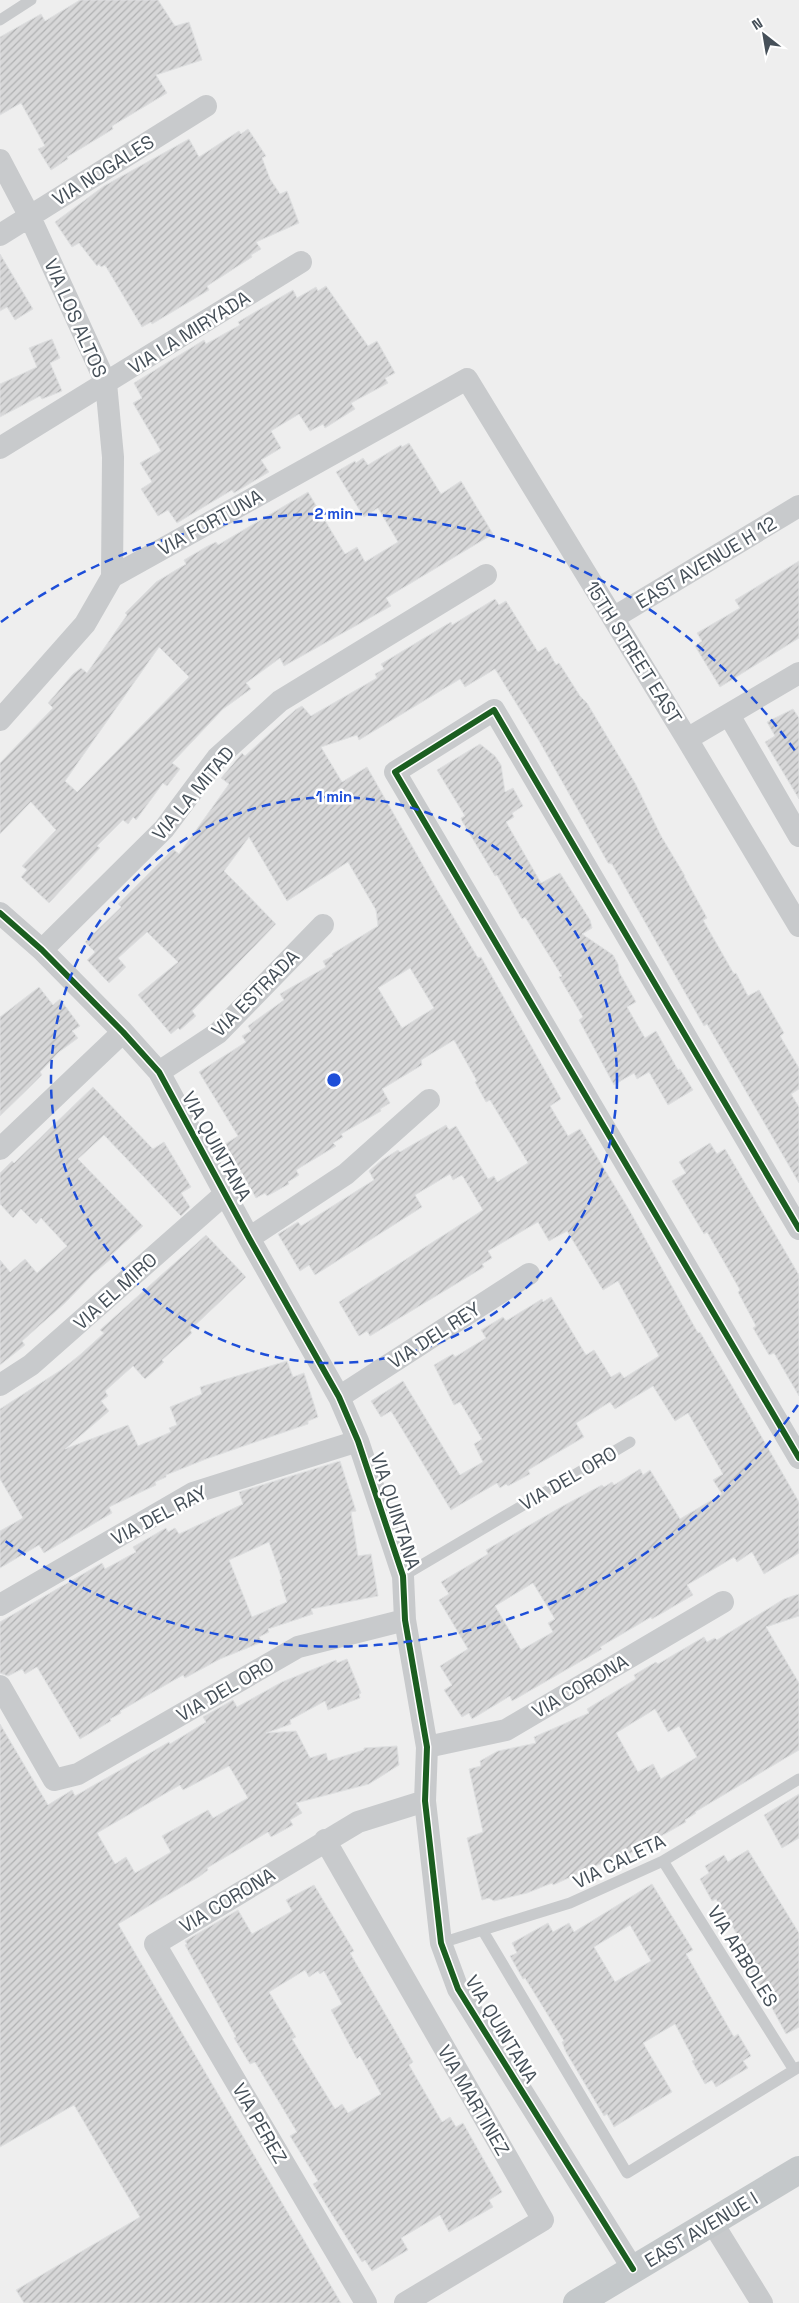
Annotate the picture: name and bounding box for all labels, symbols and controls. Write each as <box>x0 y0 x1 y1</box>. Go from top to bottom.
north arrow <box>739 10 789 60</box>
text: N <box>749 14 766 34</box>
street label: VIA NOGALES <box>48 129 159 212</box>
street label: VIA LOS ALTOS <box>38 255 113 382</box>
street label: VIA LA MIRYADA <box>124 285 255 380</box>
street label: VIA FORTUNA <box>153 483 267 561</box>
text: 2 min <box>315 504 353 523</box>
street label: EAST AVENUE H 12 <box>631 510 781 614</box>
street label: 15TH STREET EAST <box>580 576 688 728</box>
street label: VIA LA MITAD <box>147 741 240 846</box>
text: 1 min <box>316 787 352 806</box>
street label: VIA ESTRADA <box>206 944 305 1043</box>
centre of rings <box>325 1071 343 1089</box>
street label: VIA QUINTANA <box>176 1087 257 1206</box>
street label: VIA EL MIRO <box>68 1247 162 1336</box>
street label: VIA DEL REY <box>383 1296 486 1375</box>
street label: VIA DEL ORO <box>515 1440 621 1516</box>
street label: VIA QUINTANA <box>365 1449 426 1573</box>
street label: VIA DEL RAY <box>107 1480 212 1551</box>
street label: VIA CORONA <box>528 1649 633 1724</box>
street label: VIA DEL ORO <box>172 1651 278 1727</box>
street label: VIA CALETA <box>569 1828 670 1895</box>
street label: VIA CORONA <box>175 1862 280 1939</box>
street label: VIA ARBOLES <box>702 1901 784 2012</box>
street label: VIA QUINTANA <box>459 1971 544 2088</box>
street label: VIA MARTINEZ <box>432 2041 515 2160</box>
street label: VIA PEREZ <box>227 2079 293 2168</box>
street label: EAST AVENUE I <box>640 2186 763 2273</box>

